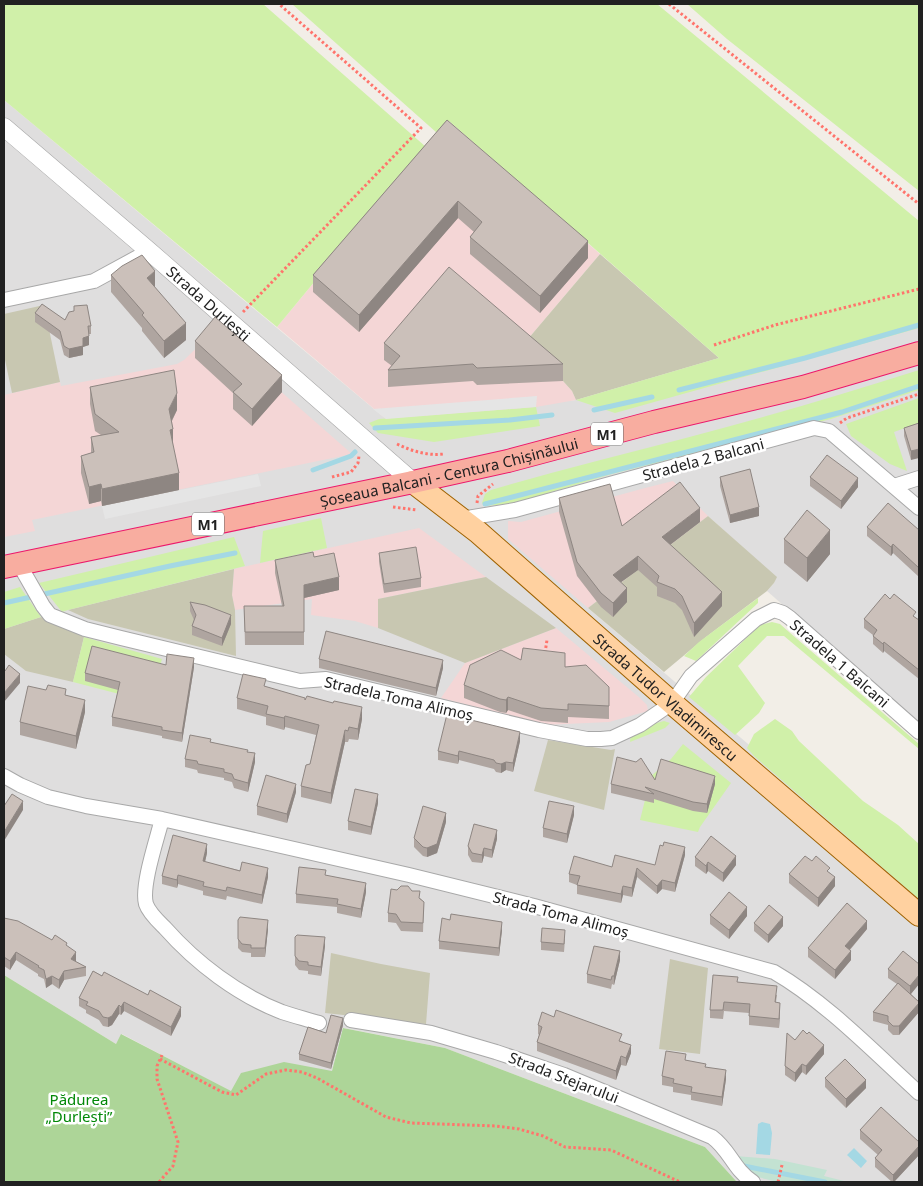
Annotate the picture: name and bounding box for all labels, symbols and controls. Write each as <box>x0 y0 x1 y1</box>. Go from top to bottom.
street label: Strada Durlești <box>163 261 255 345</box>
road number: M1 <box>591 422 623 446</box>
street label: Șoseaua Balcani - Centura Chișinăului <box>318 433 580 511</box>
street label: Stradela 2 Balcani <box>640 433 766 485</box>
road number: M1 <box>192 512 224 536</box>
street label: Stradela 1 Balcani <box>786 614 894 712</box>
street label: Strada Tudor Vladimirescu <box>589 629 742 765</box>
street label: Stradela Toma Alimoș <box>323 671 475 725</box>
street label: Strada Toma Alimoș <box>491 886 631 942</box>
street label: Strada Stejarului <box>506 1047 622 1107</box>
park label: Pădurea „Durlești” <box>46 1089 113 1126</box>

